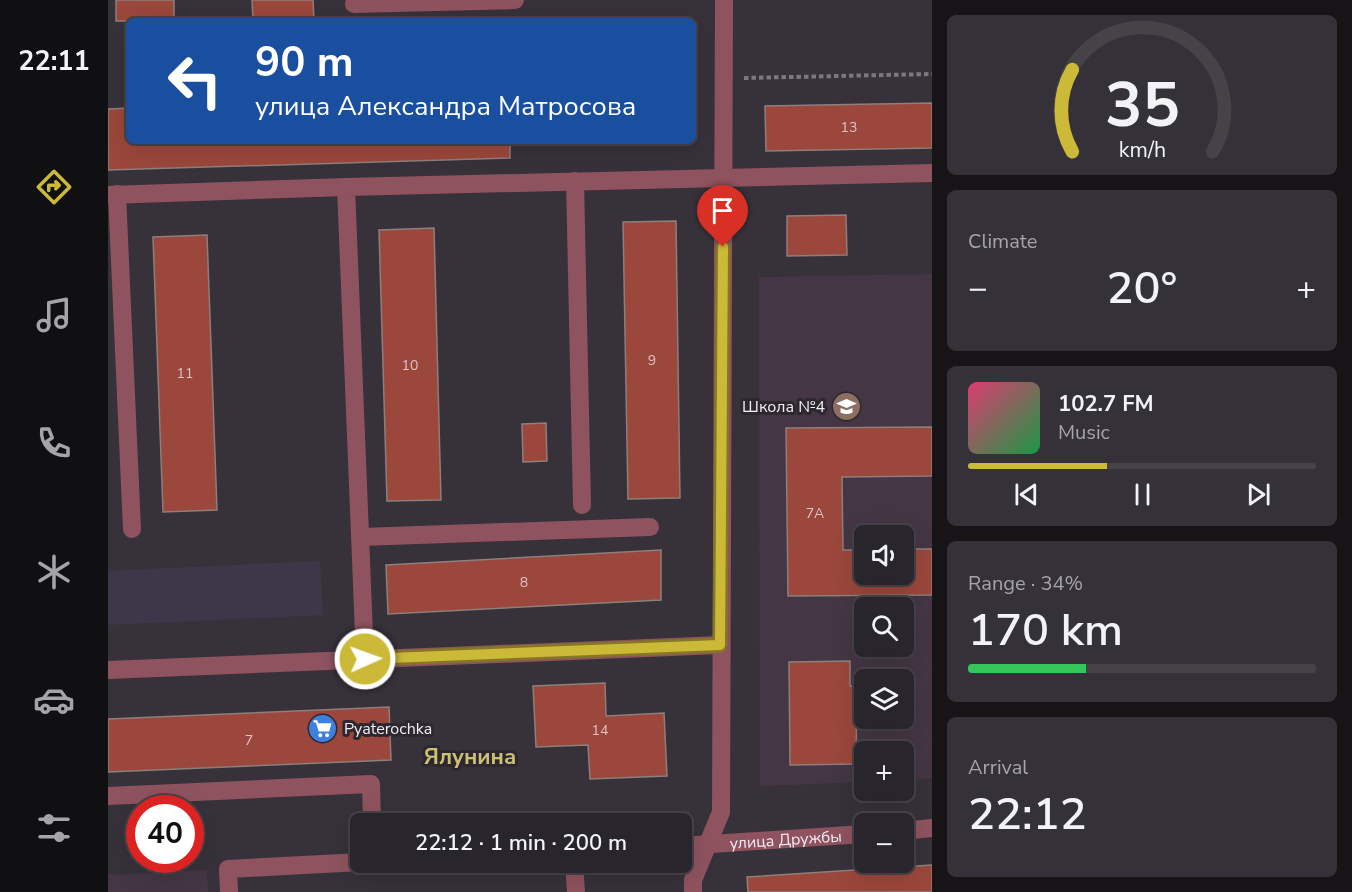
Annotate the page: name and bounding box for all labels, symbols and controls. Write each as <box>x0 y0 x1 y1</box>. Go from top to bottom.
text: 90 m <box>255 34 354 91</box>
icon: left <box>156 42 234 120</box>
text: 22:11 <box>18 43 90 80</box>
text: 35 <box>1105 63 1179 148</box>
text: улица Александра Матросова <box>255 88 636 125</box>
house number: 13 <box>841 118 857 137</box>
text: km/h <box>1118 136 1166 166</box>
icon: directions <box>33 166 75 208</box>
pin <box>697 185 748 247</box>
icon: arrive <box>706 194 739 227</box>
text: Climate <box>968 228 1037 255</box>
text: 20° <box>1107 258 1177 319</box>
text: − <box>968 266 988 311</box>
text: + <box>1296 266 1316 311</box>
icon: music <box>33 294 75 336</box>
house number: 9 <box>648 351 656 370</box>
house number: 10 <box>402 356 418 375</box>
house number: 11 <box>177 364 193 383</box>
text: 102.7 FM <box>1058 389 1154 419</box>
school or university icon: Школа №4 <box>830 390 862 422</box>
place label: Школа №4 <box>742 396 825 418</box>
text: Music <box>1058 419 1110 446</box>
icon: phone <box>33 422 75 464</box>
icon: previous <box>1010 478 1043 511</box>
icon: pause <box>1126 478 1159 511</box>
icon: next <box>1242 478 1275 511</box>
house number: 7А <box>806 504 824 523</box>
map controls <box>854 525 914 873</box>
button: sound <box>854 525 914 585</box>
icon: climate <box>33 551 75 593</box>
text: Range · 34% <box>968 570 1083 597</box>
house number: 8 <box>520 573 528 592</box>
button: search <box>854 597 914 657</box>
text: 170 km <box>968 600 1123 661</box>
position arrow <box>333 627 397 691</box>
button: layers <box>854 669 914 729</box>
icon: car <box>33 679 75 721</box>
supermarket icon: Pyaterochka <box>307 712 339 744</box>
place label: Pyaterochka <box>344 718 432 740</box>
house number: 14 <box>592 721 608 740</box>
house number: 7 <box>245 731 253 750</box>
button: + <box>854 741 914 801</box>
district label: Ялунина <box>424 742 516 772</box>
text: Arrival <box>968 754 1028 781</box>
text: 22:12 <box>968 784 1087 845</box>
speed limit sign: 40 <box>126 795 204 873</box>
icon: filters <box>33 807 75 849</box>
button: − <box>854 813 914 873</box>
street label: улица Дружбы <box>729 825 843 855</box>
text: 22:12 · 1 min · 200 m <box>415 828 627 858</box>

